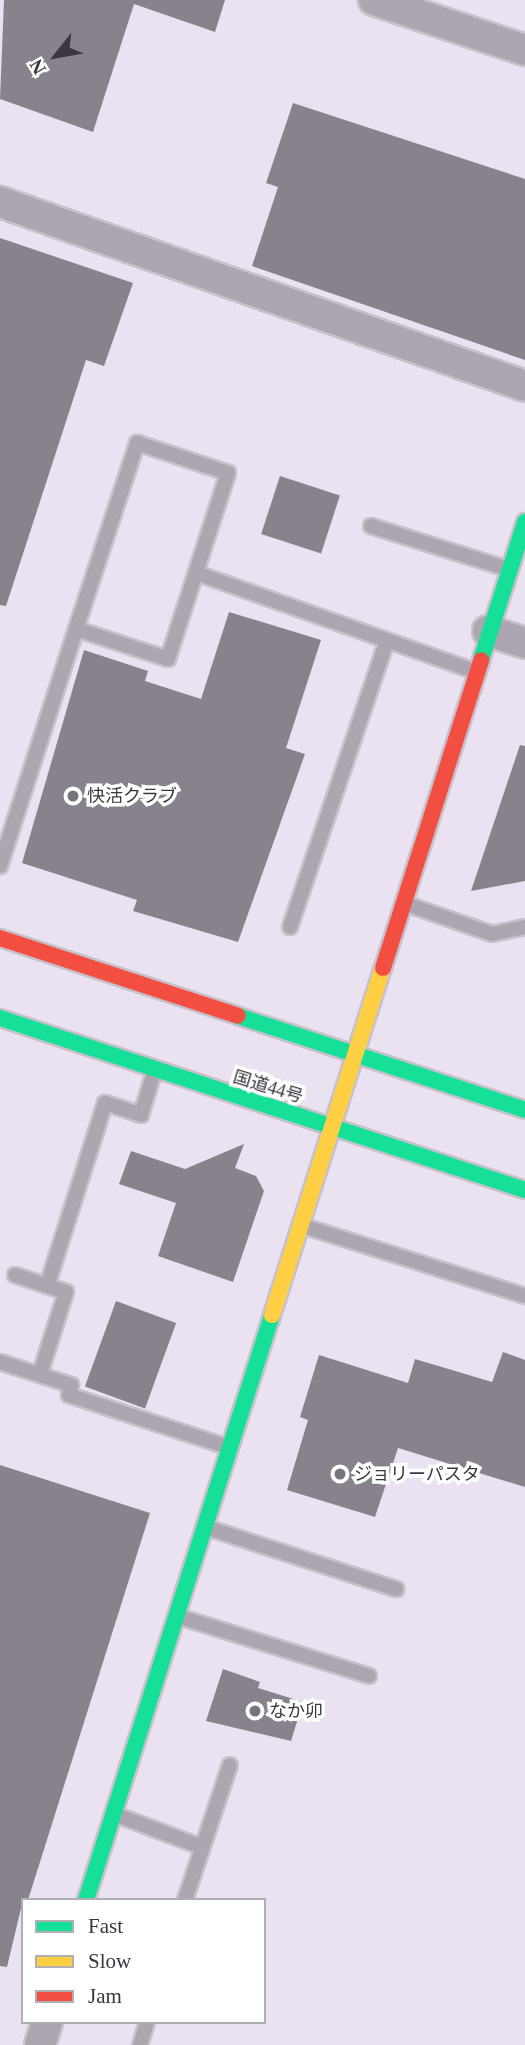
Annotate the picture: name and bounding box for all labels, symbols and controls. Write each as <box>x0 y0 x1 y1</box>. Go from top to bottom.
north arrow <box>21 21 91 91</box>
text: N <box>25 56 50 78</box>
place label: 快活クラブ <box>87 785 177 807</box>
marker: 快活クラブ <box>65 788 81 804</box>
street label: 国道44号 <box>230 1066 306 1108</box>
place label: ジョリーパスタ <box>354 1463 480 1485</box>
marker: ジョリーパスタ <box>332 1466 348 1482</box>
place label: なか卯 <box>269 1700 323 1722</box>
marker: なか卯 <box>247 1703 263 1719</box>
legend <box>21 1898 266 2024</box>
text: Fast <box>88 1914 123 1938</box>
text: Slow <box>88 1949 131 1973</box>
text: Jam <box>88 1984 122 2008</box>

